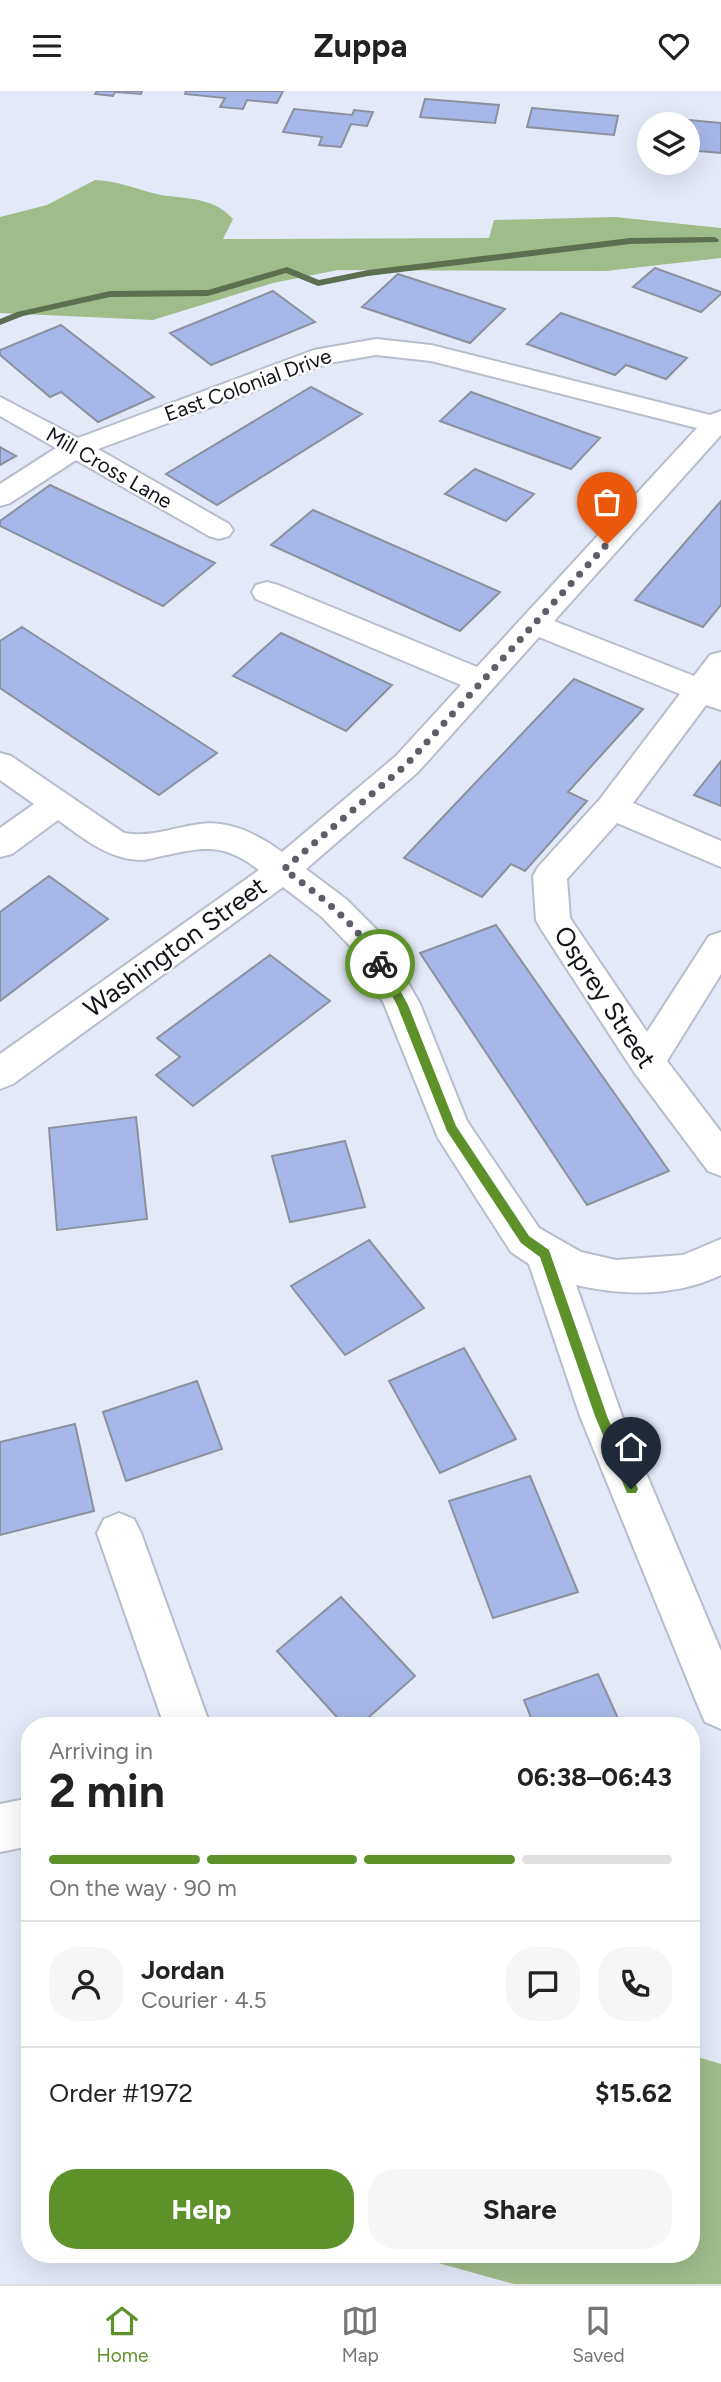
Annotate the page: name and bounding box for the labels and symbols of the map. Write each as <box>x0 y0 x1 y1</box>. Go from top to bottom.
street label: East Colonial Drive <box>161 343 335 426</box>
street label: Mill Cross Lane <box>42 421 177 514</box>
pin <box>577 472 637 544</box>
street label: Washington Street <box>77 870 273 1024</box>
street label: Osprey Street <box>547 920 663 1074</box>
courier <box>345 929 415 999</box>
pin <box>601 1417 661 1489</box>

